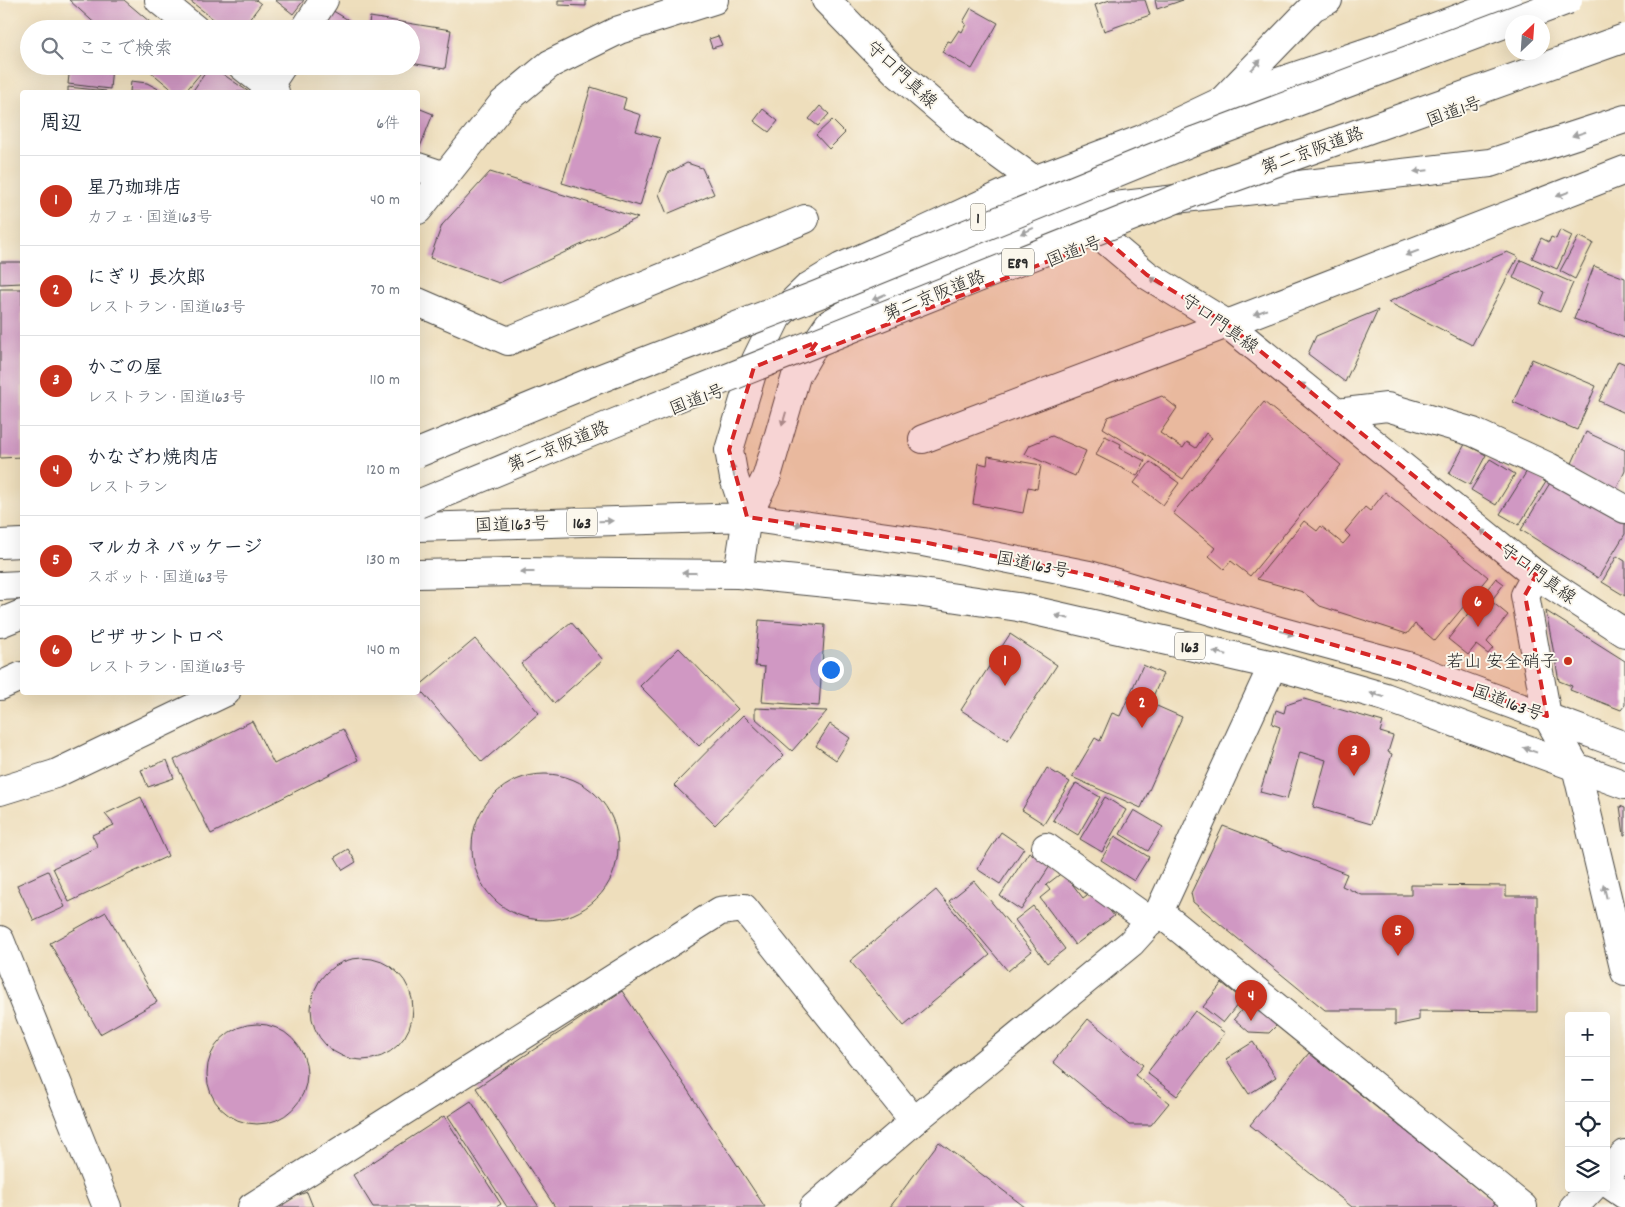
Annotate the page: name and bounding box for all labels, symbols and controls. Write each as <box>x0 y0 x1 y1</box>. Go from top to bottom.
north arrow <box>1505 15 1550 60</box>
search box <box>20 20 420 75</box>
icon: search <box>38 34 66 62</box>
street label: 守口門真線 <box>859 36 942 116</box>
text: ここで検索 <box>78 37 173 64</box>
one-way arrow <box>1250 60 1262 72</box>
street label: 国道1号 <box>1423 92 1486 135</box>
text: 周辺 <box>40 110 82 140</box>
text: 6件 <box>376 113 400 136</box>
street label: 第二京阪道路 <box>1258 122 1368 183</box>
one-way arrow <box>1571 131 1586 138</box>
one-way arrow <box>1413 167 1429 175</box>
text: 星乃珈琲店 <box>87 176 182 203</box>
text: 1 <box>54 189 58 212</box>
text: 40 m <box>370 189 400 212</box>
one-way arrow <box>1555 190 1570 198</box>
road number: 1 <box>970 203 986 230</box>
text: カフェ · 国道163号 <box>87 207 212 230</box>
one-way arrow <box>1020 227 1034 235</box>
street label: 国道1号 <box>1043 231 1106 275</box>
road number: E89 <box>1002 248 1034 276</box>
one-way arrow <box>1404 249 1419 257</box>
street label: 第二京阪道路 <box>880 265 990 329</box>
text: にぎり 長次郎 <box>87 266 205 293</box>
one-way arrow <box>1149 276 1162 285</box>
text: 2 <box>53 279 60 302</box>
text: 70 m <box>370 279 400 302</box>
street label: 守口門真線 <box>1175 289 1263 361</box>
one-way arrow <box>872 294 886 302</box>
text: レストラン · 国道163号 <box>87 297 246 320</box>
one-way arrow <box>1253 308 1268 316</box>
text: かごの屋 <box>87 356 163 383</box>
text: 3 <box>52 369 60 392</box>
text: 110 m <box>370 369 400 392</box>
street label: 国道1号 <box>666 379 729 423</box>
one-way arrow <box>1299 382 1312 393</box>
text: レストラン · 国道163号 <box>87 387 246 410</box>
one-way arrow <box>779 412 787 427</box>
street label: 第二京阪道路 <box>504 416 614 480</box>
text: かなざわ焼肉店 <box>87 446 220 473</box>
text: 4 <box>53 459 59 482</box>
text: 120 m <box>366 459 400 482</box>
one-way arrow <box>728 462 736 478</box>
text: レストラン <box>87 477 168 500</box>
road number: 163 <box>567 508 597 536</box>
street label: 国道163号 <box>474 513 550 540</box>
one-way arrow <box>598 517 614 525</box>
one-way arrow <box>787 520 803 528</box>
one-way arrow <box>1479 529 1492 540</box>
text: マルカネ パッケージ <box>87 536 262 563</box>
street label: 守口門真線 <box>1493 538 1580 612</box>
one-way arrow <box>948 545 964 553</box>
street label: 国道163号 <box>993 547 1072 586</box>
text: 5 <box>52 549 60 572</box>
text: 130 m <box>366 549 400 572</box>
text: スポット · 国道163号 <box>87 567 228 590</box>
one-way arrow <box>519 568 535 576</box>
one-way arrow <box>681 569 697 577</box>
one-way arrow <box>1107 579 1122 587</box>
pin: 6 <box>1462 586 1494 627</box>
one-way arrow <box>1054 613 1069 621</box>
text: ピザ サントロペ <box>87 626 224 653</box>
one-way arrow <box>1280 630 1295 638</box>
road number: 163 <box>1175 632 1205 659</box>
text: 6 <box>52 639 60 662</box>
text: 140 m <box>366 639 400 662</box>
pin: 1 <box>989 645 1021 686</box>
one-way arrow <box>1213 649 1228 657</box>
place label: 若山 安全硝子 <box>1446 651 1558 676</box>
marker: 若山 安全硝子 <box>1562 655 1574 667</box>
text: レストラン · 国道163号 <box>87 657 246 680</box>
your location <box>818 657 844 683</box>
street label: 国道163号 <box>1468 680 1547 729</box>
pin: 2 <box>1126 687 1158 728</box>
one-way arrow <box>1370 690 1385 698</box>
pin: 3 <box>1338 735 1370 776</box>
one-way arrow <box>1522 746 1537 754</box>
one-way arrow <box>1601 883 1609 898</box>
pin: 5 <box>1382 915 1414 956</box>
pin: 4 <box>1235 980 1267 1021</box>
map controls <box>1565 1012 1610 1192</box>
button: + <box>1565 1012 1610 1057</box>
button: − <box>1565 1057 1610 1102</box>
button: locate <box>1565 1102 1610 1147</box>
button: layers <box>1565 1147 1610 1192</box>

